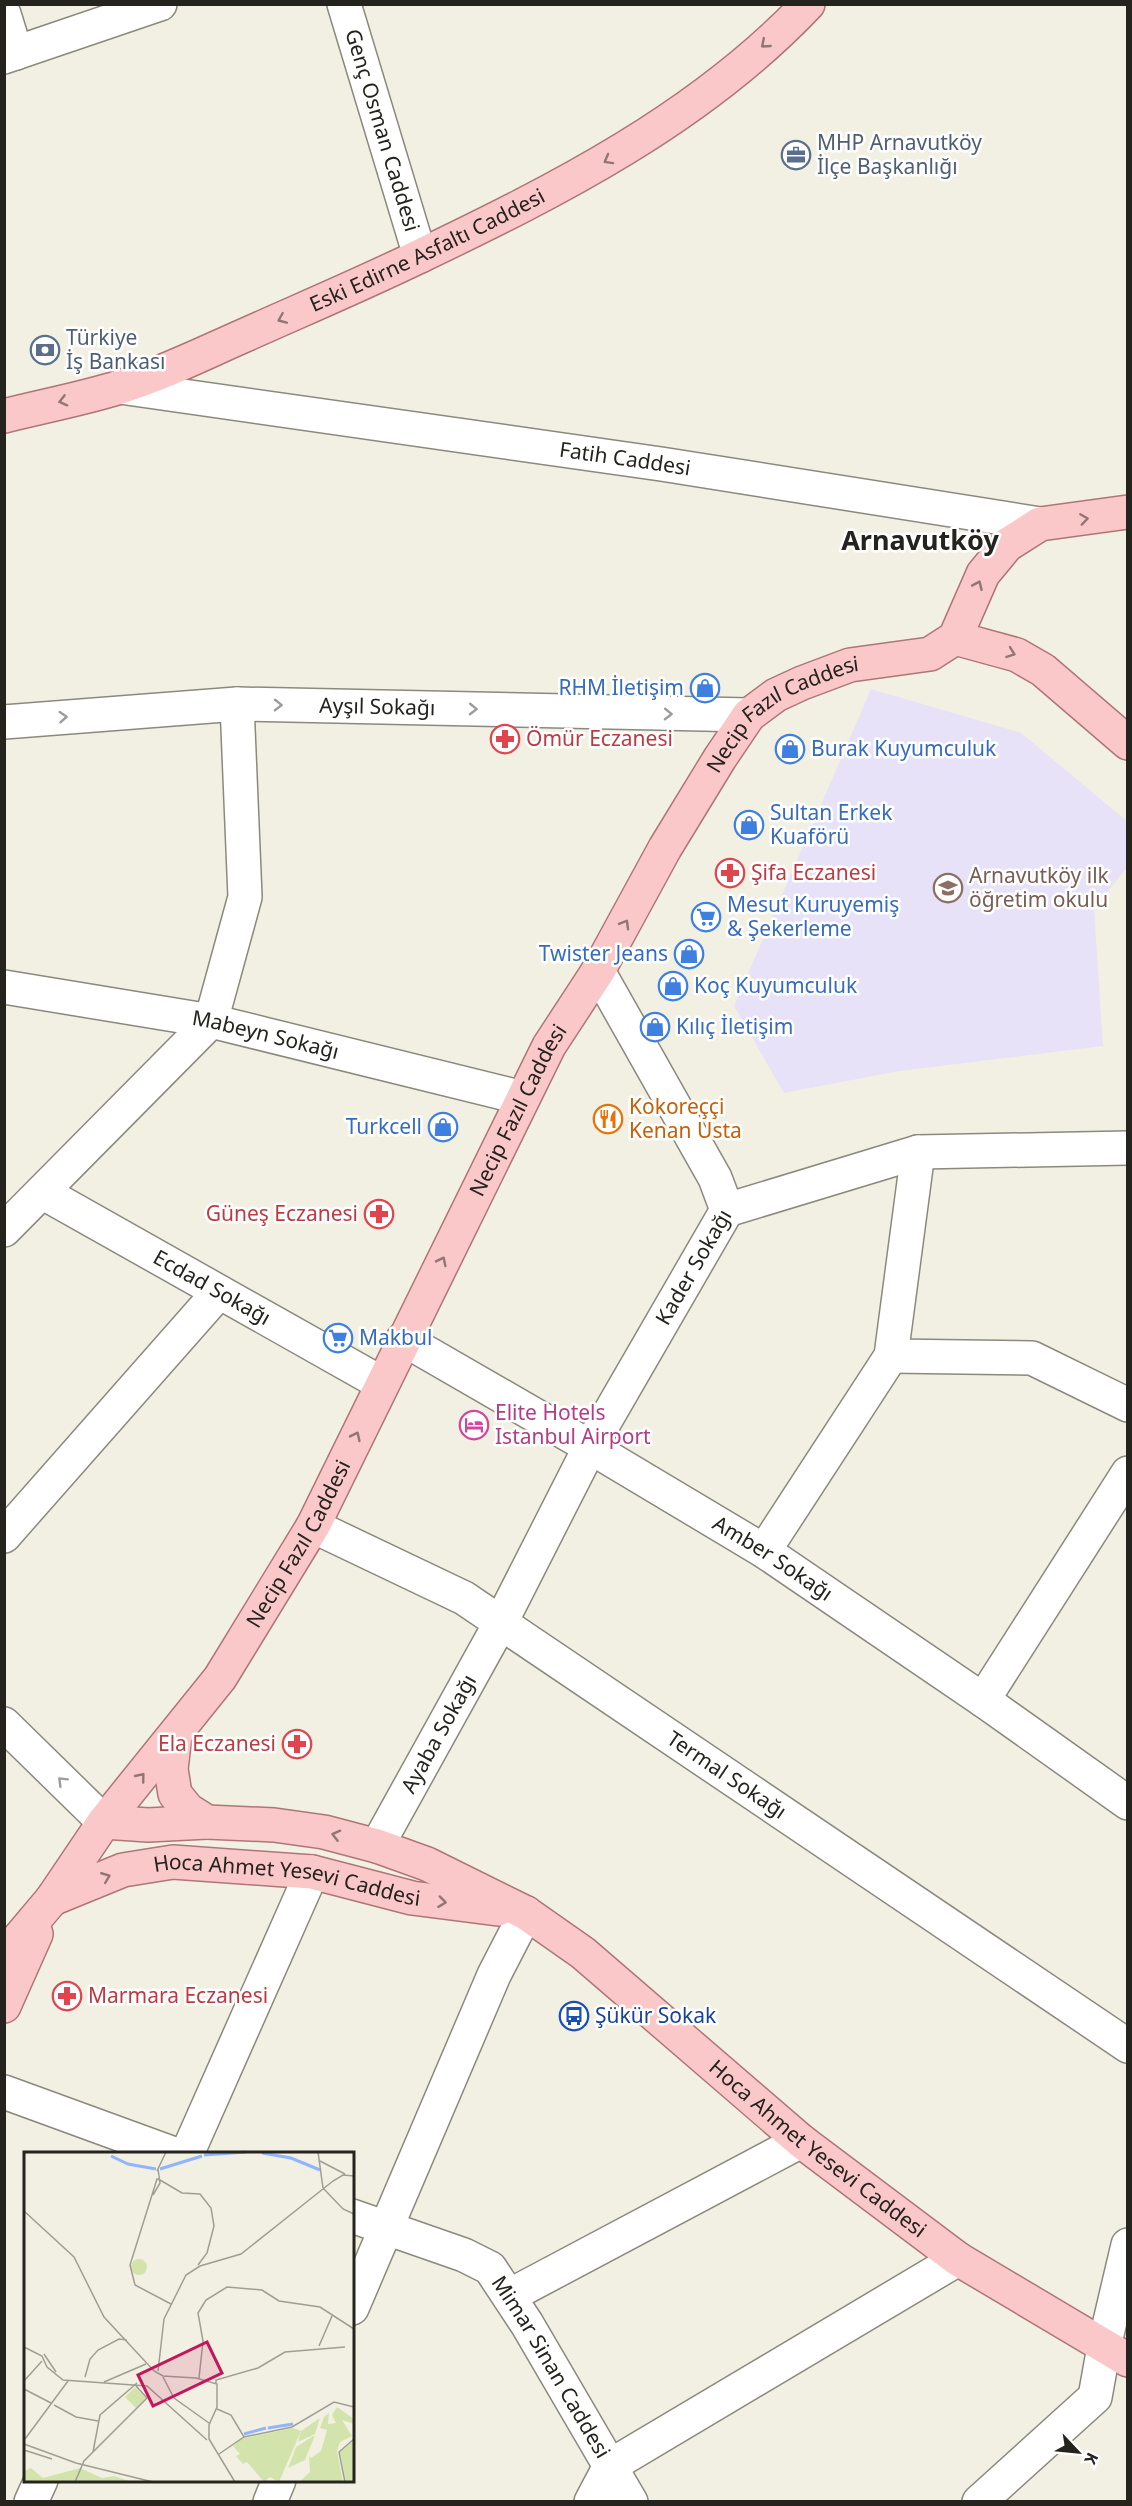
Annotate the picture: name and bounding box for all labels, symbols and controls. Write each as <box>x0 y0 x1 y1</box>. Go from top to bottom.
street label: Genç Osman Caddesi <box>339 25 427 235</box>
one-way arrow <box>761 37 772 48</box>
place label: MHP Arnavutköy İlçe Başkanlığı <box>817 128 982 180</box>
office icon: MHP Arnavutköy İlçe Başkanlığı <box>780 139 812 171</box>
one-way arrow <box>604 153 615 164</box>
street label: Eski Edirne Asfaltı Caddesi <box>305 181 549 318</box>
one-way arrow <box>278 312 289 324</box>
place label: Türkiye İş Bankası <box>66 323 166 375</box>
bank icon: Türkiye İş Bankası <box>29 334 61 366</box>
one-way arrow <box>59 394 69 407</box>
street label: Fatih Caddesi <box>558 435 693 481</box>
one-way arrow <box>1079 513 1088 525</box>
district label: Arnavutköy <box>841 521 999 558</box>
one-way arrow <box>971 580 983 591</box>
one-way arrow <box>1005 646 1016 659</box>
street label: Necip Fazıl Caddesi <box>699 649 860 778</box>
shop icon: RHM İletişim <box>689 672 721 704</box>
place label: RHM İletişim <box>558 673 684 701</box>
street label: Ayşıl Sokağı <box>319 691 436 721</box>
one-way arrow <box>274 699 283 711</box>
one-way arrow <box>469 703 478 715</box>
one-way arrow <box>664 707 673 720</box>
one-way arrow <box>58 711 67 724</box>
pharmacy icon: Ömür Eczanesi <box>489 723 521 755</box>
place label: Ömür Eczanesi <box>526 724 673 752</box>
shop icon: Burak Kuyumculuk <box>774 733 806 765</box>
place label: Burak Kuyumculuk <box>811 734 997 762</box>
place label: Sultan Erkek Kuaförü <box>770 798 893 850</box>
shop icon: Sultan Erkek Kuaförü <box>733 809 765 841</box>
pharmacy icon: Şifa Eczanesi <box>714 857 746 889</box>
place label: Şifa Eczanesi <box>751 858 876 886</box>
place label: Arnavutköy ilk öğretim okulu <box>969 861 1110 913</box>
school or university icon: Arnavutköy ilk öğretim okulu <box>932 872 964 904</box>
place label: Mesut Kuruyemiş & Şekerleme <box>727 890 899 942</box>
supermarket icon: Mesut Kuruyemiş & Şekerleme <box>690 901 722 933</box>
one-way arrow <box>618 920 629 930</box>
shop icon: Twister Jeans <box>673 938 705 970</box>
place label: Twister Jeans <box>539 939 668 967</box>
shop icon: Koç Kuyumculuk <box>657 970 689 1002</box>
place label: Koç Kuyumculuk <box>694 971 858 999</box>
street label: Mabeyn Sokağı <box>190 1003 342 1065</box>
shop icon: Kılıç İletişim <box>639 1011 671 1043</box>
place label: Kılıç İletişim <box>676 1012 793 1040</box>
street label: Necip Fazıl Caddesi <box>462 1019 572 1201</box>
place label: Kokoreççi Kenan Usta <box>629 1092 742 1144</box>
restaurant icon: Kokoreççi Kenan Usta <box>592 1103 624 1135</box>
shop icon: Turkcell <box>427 1111 459 1143</box>
place label: Turkcell <box>346 1112 422 1140</box>
pharmacy icon: Güneş Eczanesi <box>363 1198 395 1230</box>
place label: Güneş Eczanesi <box>206 1199 358 1227</box>
street label: Kader Sokağı <box>649 1204 738 1330</box>
street label: Ecdad Sokağı <box>149 1243 276 1331</box>
one-way arrow <box>435 1256 446 1267</box>
supermarket icon: Makbul <box>322 1322 354 1354</box>
place label: Makbul <box>359 1323 432 1351</box>
place label: Elite Hotels Istanbul Airport <box>495 1398 651 1450</box>
hotel icon: Elite Hotels Istanbul Airport <box>458 1409 490 1441</box>
one-way arrow <box>349 1431 360 1442</box>
street label: Necip Fazıl Caddesi <box>239 1455 356 1633</box>
street label: Amber Sokağı <box>708 1509 839 1607</box>
street label: Ayaba Sokağı <box>394 1669 482 1798</box>
street label: Termal Sokağı <box>662 1724 792 1825</box>
pharmacy icon: Ela Eczanesi <box>281 1728 313 1760</box>
place label: Ela Eczanesi <box>158 1729 276 1757</box>
one-way arrow <box>133 1773 144 1784</box>
one-way arrow <box>59 1777 69 1788</box>
one-way arrow <box>332 1830 342 1843</box>
street label: Hoca Ahmet Yesevi Caddesi <box>151 1847 422 1912</box>
one-way arrow <box>99 1872 110 1884</box>
one-way arrow <box>437 1895 446 1908</box>
pharmacy icon: Marmara Eczanesi <box>51 1980 83 2012</box>
place label: Marmara Eczanesi <box>88 1981 268 2009</box>
bus stop icon: Şükür Sokak <box>558 2000 590 2032</box>
place label: Şükür Sokak <box>595 2001 717 2029</box>
street label: Hoca Ahmet Yesevi Caddesi <box>704 2053 932 2243</box>
inset map <box>24 2152 354 2482</box>
street label: Mimar Sinan Caddesi <box>486 2270 617 2463</box>
north arrow <box>1048 2422 1108 2482</box>
text: K <box>1079 2449 1104 2469</box>

